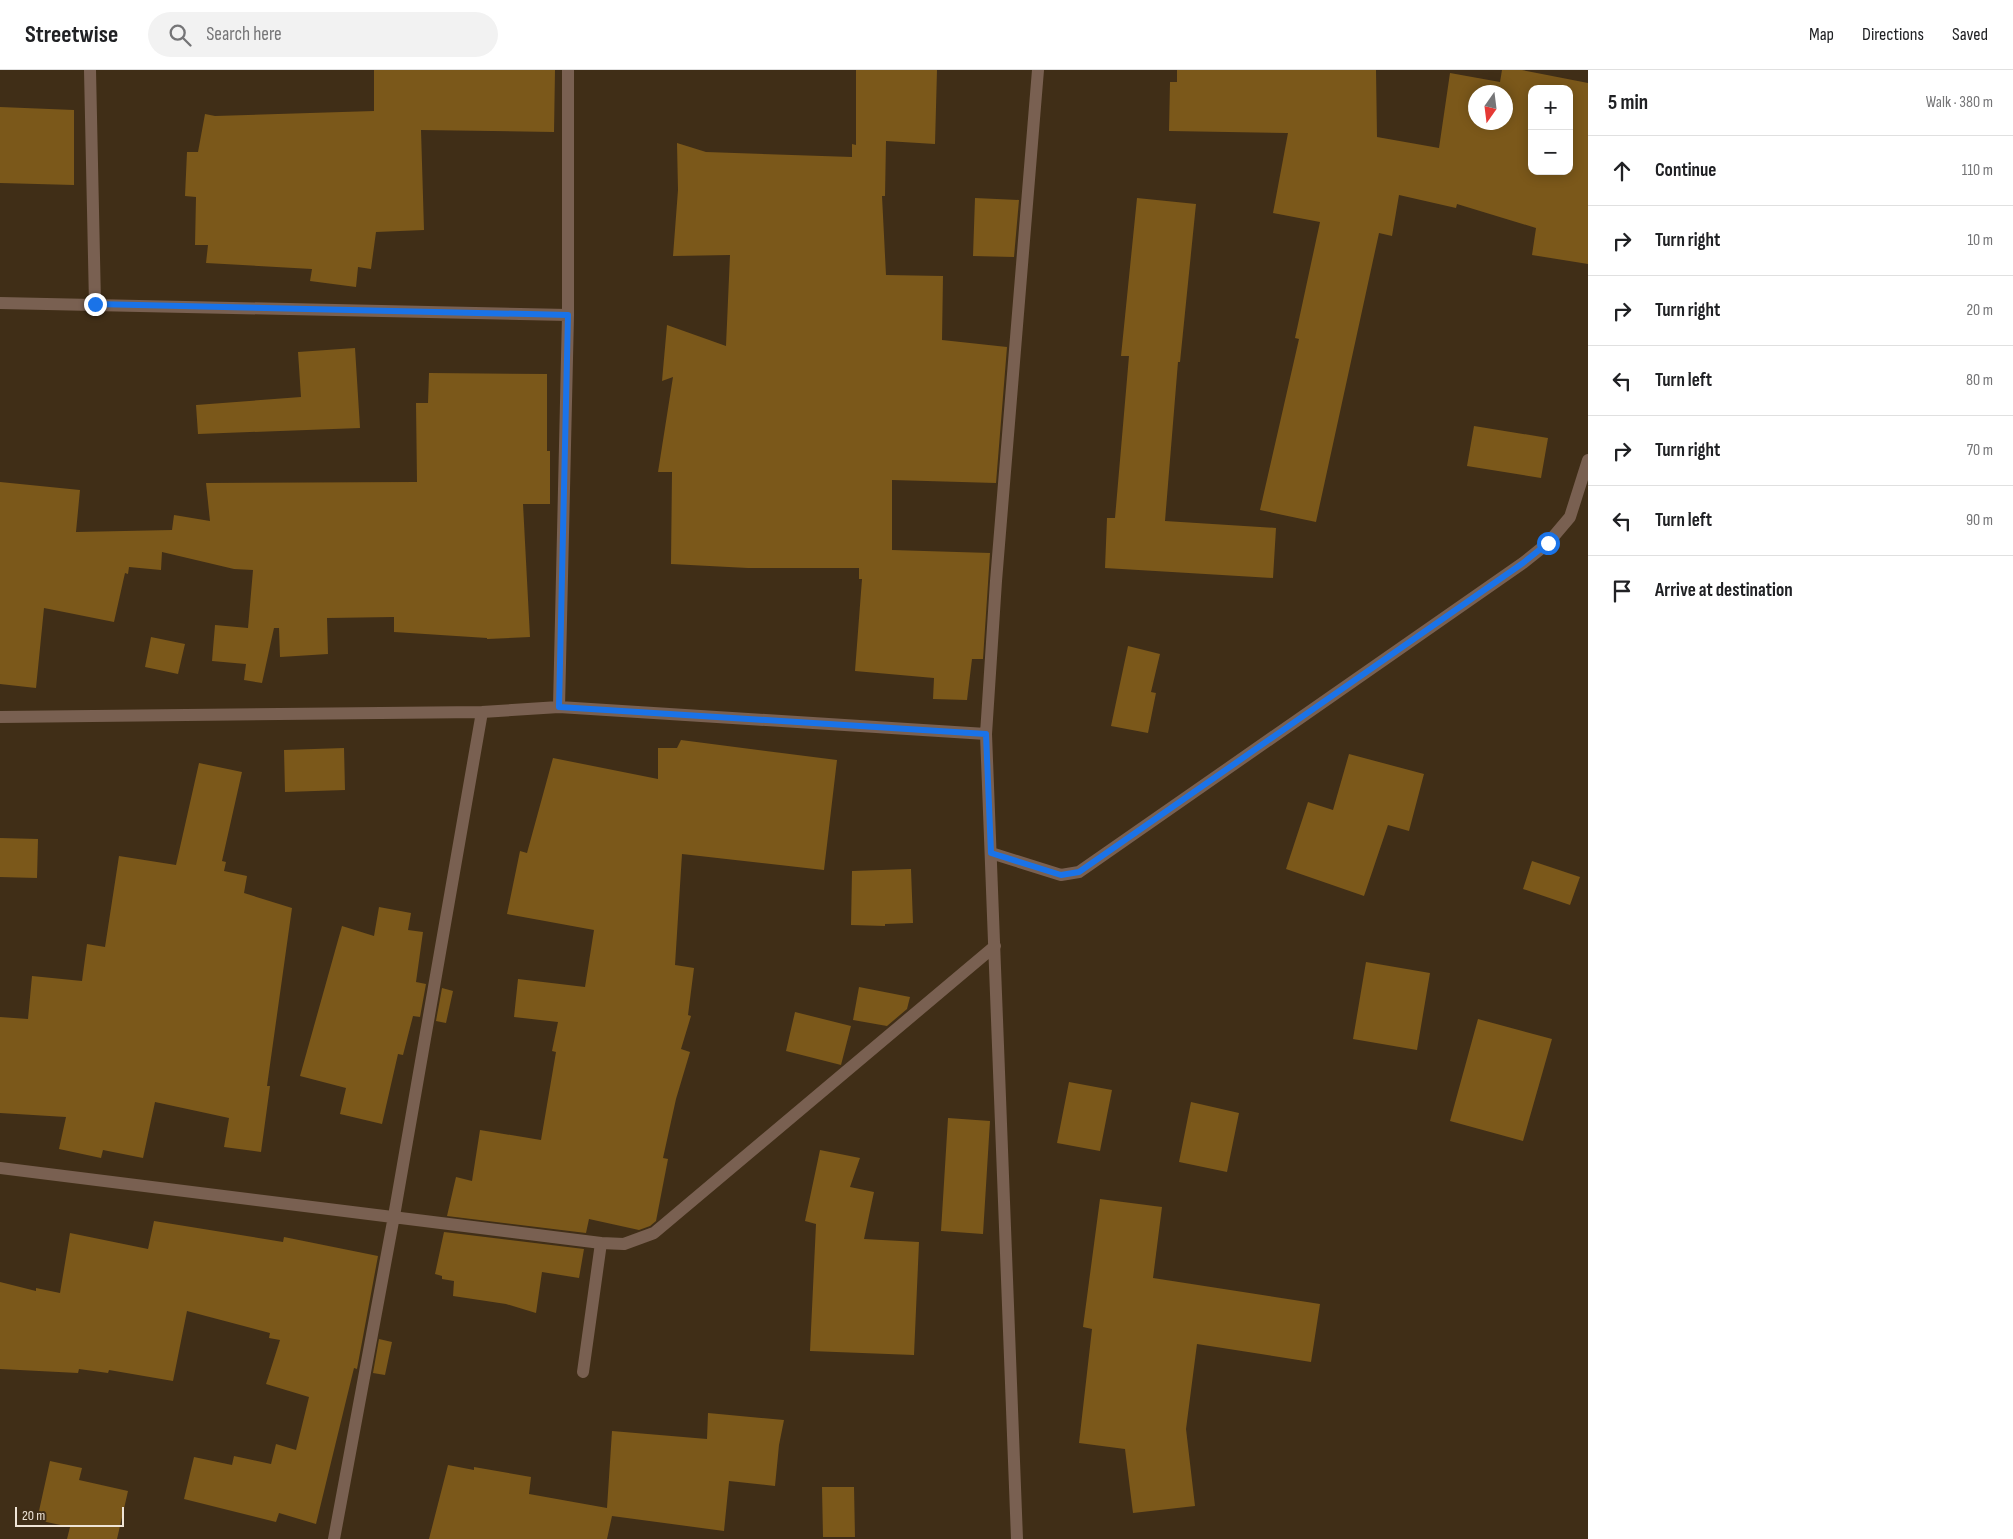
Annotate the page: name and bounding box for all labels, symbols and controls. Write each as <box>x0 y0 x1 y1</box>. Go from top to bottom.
search box <box>148 12 498 57</box>
text: Streetwise <box>25 20 118 49</box>
icon: search <box>166 21 194 49</box>
text: Search here <box>206 23 282 46</box>
text: Map <box>1809 24 1834 45</box>
text: Directions <box>1862 24 1924 45</box>
text: Saved <box>1952 24 1988 45</box>
north arrow <box>1468 85 1513 130</box>
map controls <box>1528 85 1573 175</box>
button: + <box>1528 85 1573 130</box>
text: 5 min <box>1608 90 1648 115</box>
text: Walk · 380 m <box>1926 93 1993 112</box>
button: − <box>1528 130 1573 175</box>
icon: ahead <box>1608 157 1636 185</box>
text: Continue <box>1655 159 1716 182</box>
text: 110 m <box>1962 161 1993 180</box>
icon: right <box>1608 227 1636 255</box>
text: Turn right <box>1655 229 1720 252</box>
text: 10 m <box>1967 231 1993 250</box>
route end <box>84 293 107 316</box>
icon: right <box>1608 297 1636 325</box>
text: Turn right <box>1655 299 1720 322</box>
text: 20 m <box>1966 301 1993 320</box>
icon: left <box>1608 367 1636 395</box>
text: Turn left <box>1655 369 1712 392</box>
text: 80 m <box>1966 371 1993 390</box>
icon: right <box>1608 437 1636 465</box>
text: Turn right <box>1655 439 1720 462</box>
text: 70 m <box>1967 441 1993 460</box>
icon: left <box>1608 507 1636 535</box>
text: Turn left <box>1655 509 1712 532</box>
text: 90 m <box>1966 511 1993 530</box>
route start <box>1537 532 1560 555</box>
icon: arrive <box>1608 577 1636 605</box>
text: Arrive at destination <box>1655 579 1793 602</box>
scale bar <box>15 1504 124 1527</box>
text: 20 m <box>22 1507 45 1524</box>

